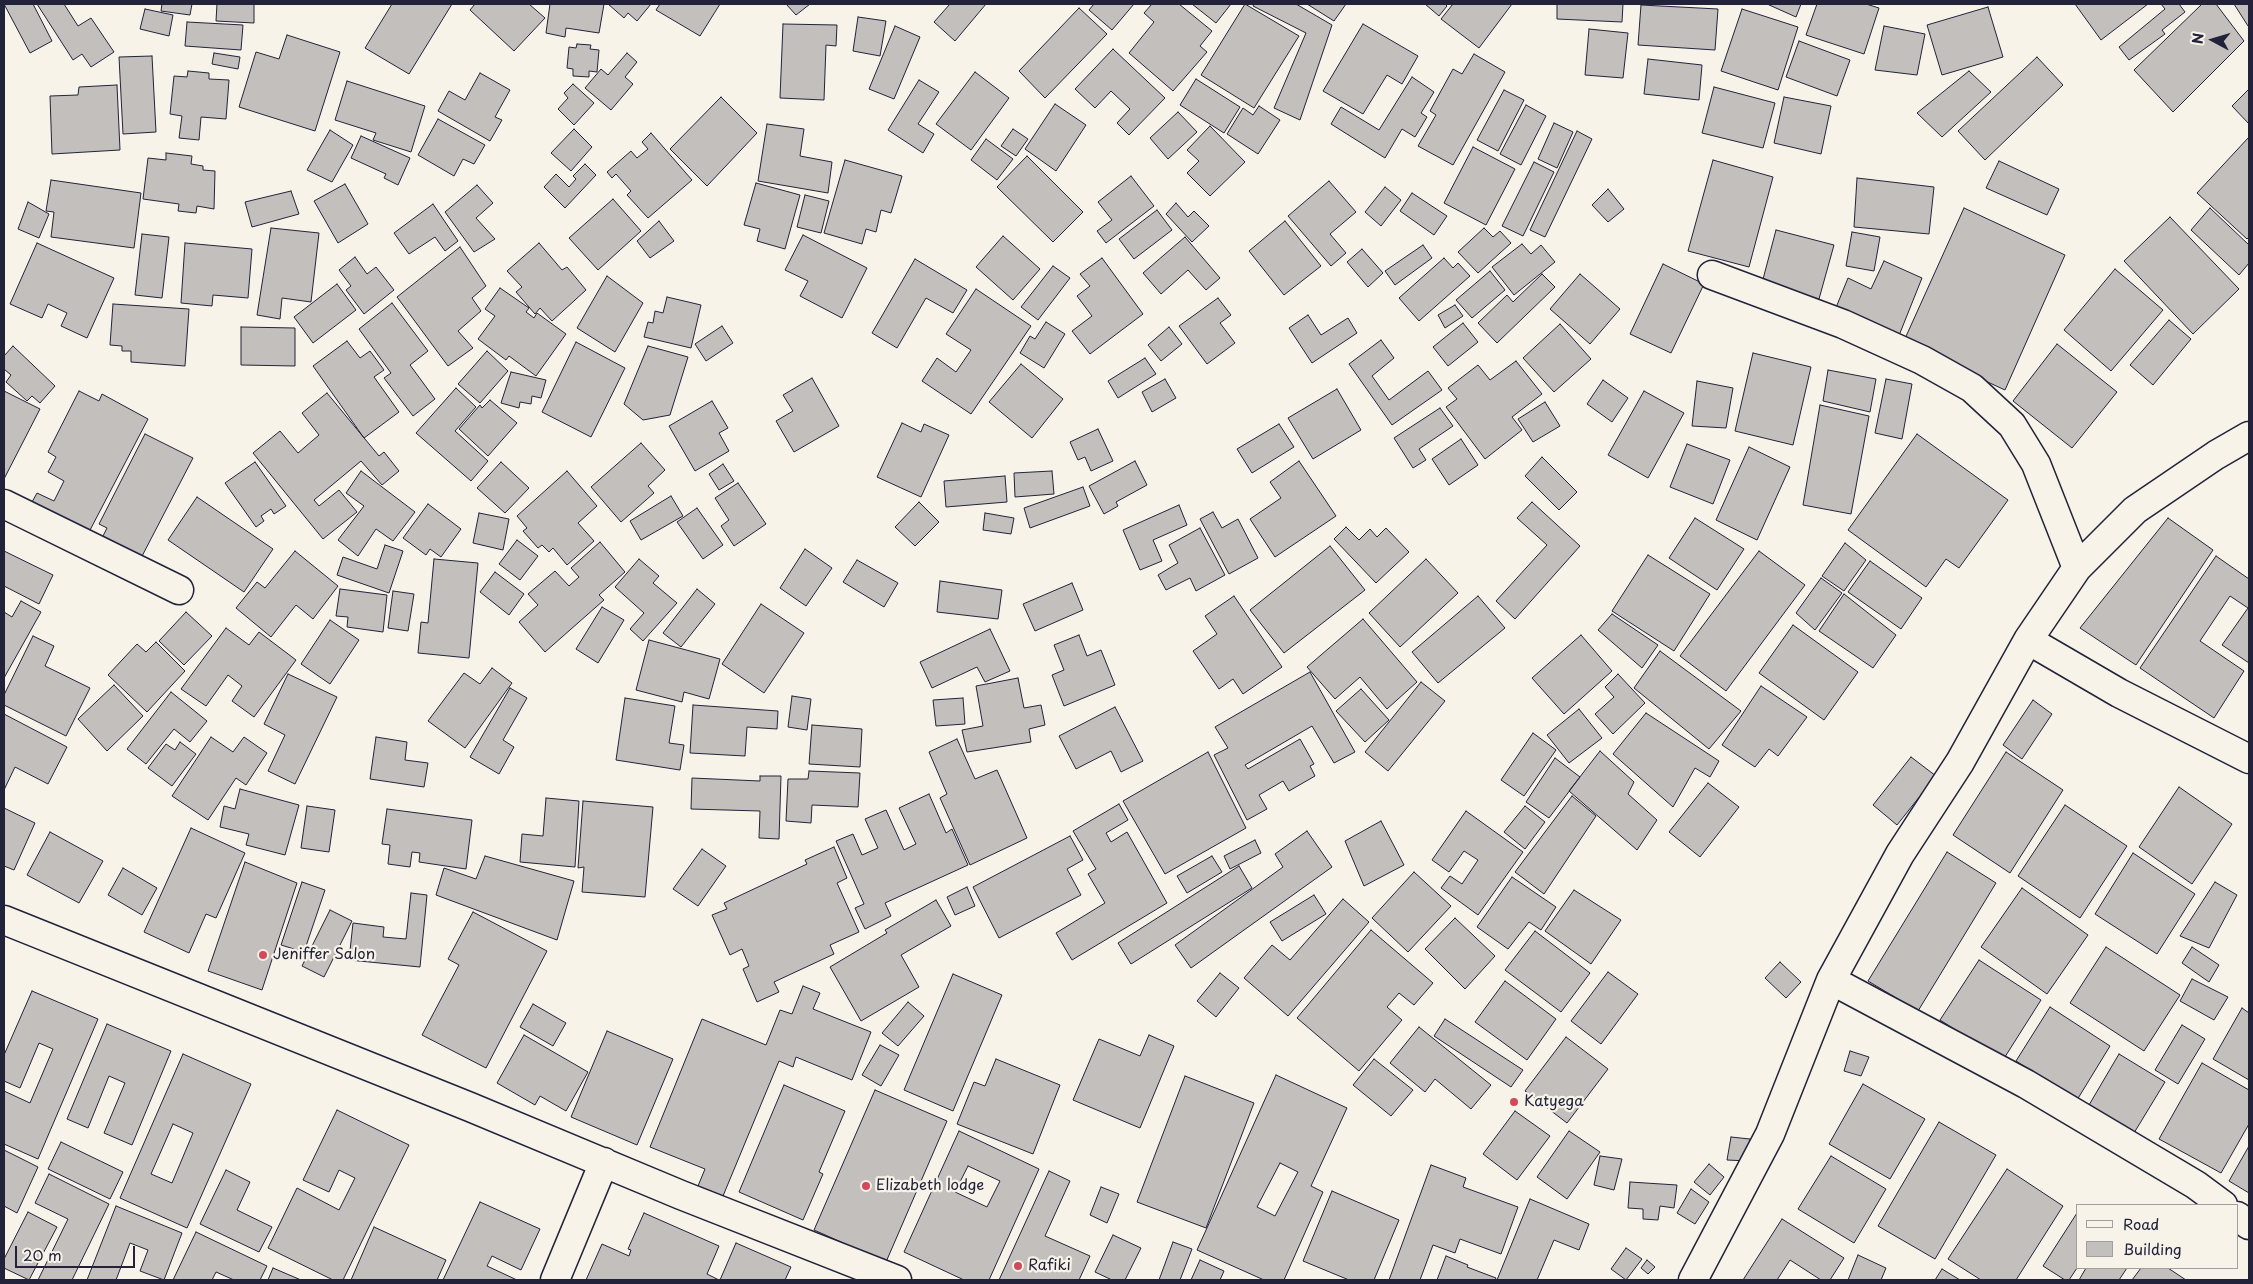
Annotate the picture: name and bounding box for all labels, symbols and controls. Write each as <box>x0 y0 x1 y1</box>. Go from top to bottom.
north arrow <box>2188 15 2238 65</box>
text: N <box>2187 32 2209 45</box>
place label: Jeniffer Salon <box>273 946 375 964</box>
marker: Jeniffer Salon <box>257 949 269 961</box>
place label: Katyega <box>1524 1093 1583 1111</box>
marker: Katyega <box>1508 1096 1520 1108</box>
place label: Elizabeth lodge <box>876 1177 984 1195</box>
marker: Elizabeth lodge <box>860 1180 872 1192</box>
legend <box>2076 1204 2238 1269</box>
text: Road <box>2123 1212 2159 1235</box>
scale bar <box>18 1236 138 1268</box>
text: Building <box>2123 1237 2182 1260</box>
text: 20 m <box>23 1243 62 1266</box>
place label: Rafiki <box>1028 1257 1071 1275</box>
marker: Rafiki <box>1012 1260 1024 1272</box>

